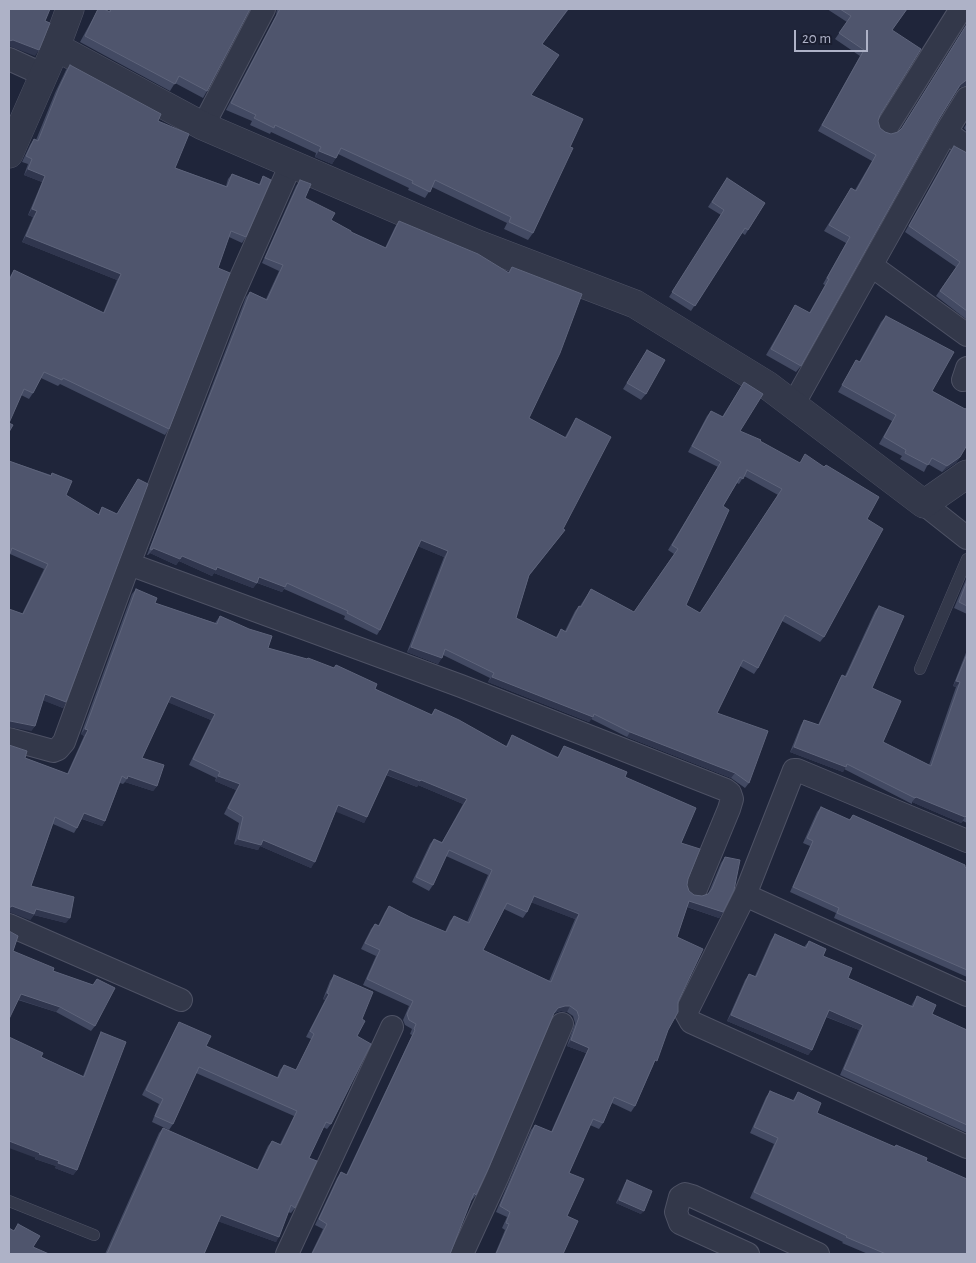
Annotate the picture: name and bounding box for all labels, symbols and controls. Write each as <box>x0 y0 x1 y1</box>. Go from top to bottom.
scale bar <box>796 20 870 52</box>
text: 20 m <box>802 31 831 46</box>

